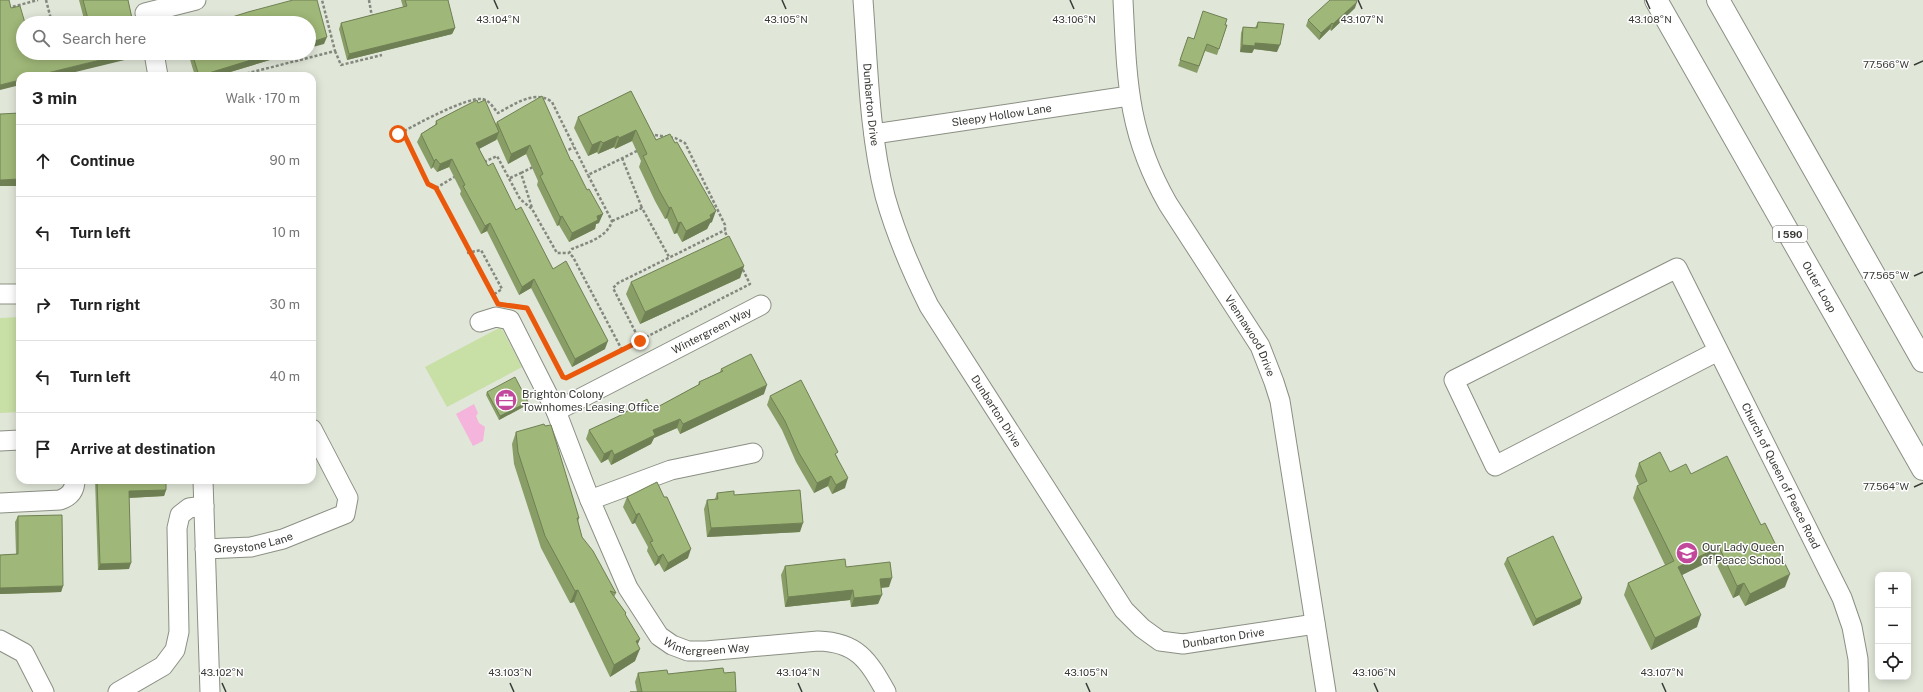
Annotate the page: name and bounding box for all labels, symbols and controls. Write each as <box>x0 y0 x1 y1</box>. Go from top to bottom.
text: 43.104°N <box>476 13 520 25</box>
text: 43.105°N <box>764 13 808 25</box>
text: 43.106°N <box>1052 13 1096 25</box>
text: 43.107°N <box>1340 13 1384 25</box>
text: 43.108°N <box>1628 13 1672 25</box>
search box <box>16 16 316 60</box>
icon: search <box>30 27 52 49</box>
text: Search here <box>62 30 146 47</box>
text: 77.566°W <box>1863 58 1910 70</box>
street label: Dunbarton Drive <box>861 63 881 147</box>
text: 3 min <box>32 88 77 108</box>
text: Walk · 170 m <box>225 91 300 106</box>
street label: Sleepy Hollow Lane <box>951 102 1052 128</box>
route start <box>389 125 407 143</box>
icon: ahead <box>32 150 54 172</box>
text: Continue <box>70 152 135 169</box>
text: 90 m <box>270 153 300 168</box>
icon: left <box>32 222 54 244</box>
text: Turn left <box>70 224 131 241</box>
text: 10 m <box>272 225 300 240</box>
road number: I 590 <box>1773 226 1807 242</box>
street label: Outer Loop <box>1800 259 1839 315</box>
text: 77.565°W <box>1863 269 1910 281</box>
street label: Viennawood Drive <box>1223 293 1277 378</box>
icon: right <box>32 294 54 316</box>
text: Turn right <box>70 296 140 313</box>
text: 30 m <box>270 297 300 312</box>
street label: Wintergreen Way <box>670 305 753 356</box>
route end <box>631 332 649 350</box>
icon: left <box>32 366 54 388</box>
text: Turn left <box>70 368 131 385</box>
text: 40 m <box>269 369 300 384</box>
street label: Dunbarton Drive <box>969 373 1024 449</box>
office icon: Brighton Colony Townhomes Leasing Office <box>493 387 519 413</box>
place label: Brighton Colony Townhomes Leasing Office <box>522 388 659 413</box>
street label: Church of Queen of Peace Road <box>1739 401 1822 551</box>
icon: arrive <box>32 438 54 460</box>
text: Arrive at destination <box>70 440 215 457</box>
text: 77.564°W <box>1863 480 1910 492</box>
street label: Greystone Lane <box>214 530 295 555</box>
school or university icon: Our Lady Queen of Peace School <box>1674 540 1700 566</box>
place label: Our Lady Queen of Peace School <box>1702 541 1784 566</box>
map controls <box>1875 572 1911 680</box>
button: + <box>1875 572 1911 608</box>
button: − <box>1875 608 1911 644</box>
street label: Dunbarton Drive <box>1181 626 1265 650</box>
street label: Wintergreen Way <box>661 635 750 657</box>
button: locate <box>1875 644 1911 680</box>
text: 43.102°N <box>200 666 244 678</box>
text: 43.103°N <box>488 666 532 678</box>
text: 43.104°N <box>776 666 820 678</box>
text: 43.105°N <box>1064 666 1108 678</box>
text: 43.106°N <box>1352 666 1396 678</box>
text: 43.107°N <box>1640 666 1684 678</box>

